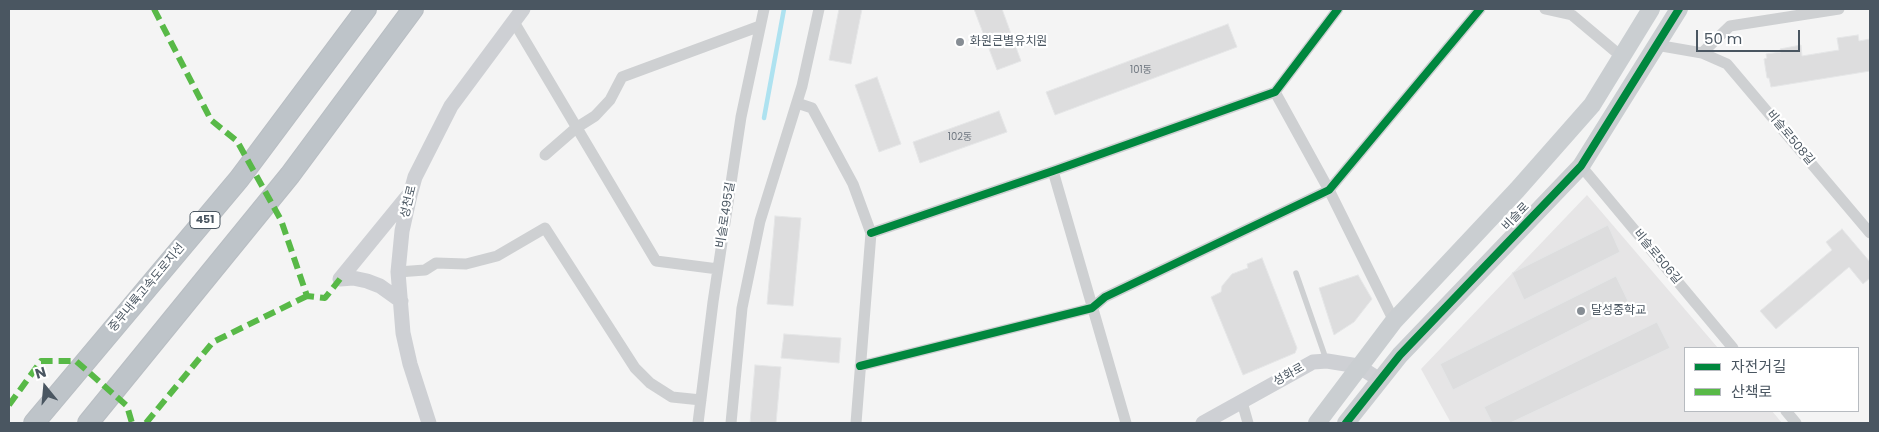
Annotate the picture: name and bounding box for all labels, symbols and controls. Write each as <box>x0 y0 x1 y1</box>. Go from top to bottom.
scale bar <box>1699 20 1803 52</box>
text: 50 m <box>1704 28 1742 49</box>
place label: 화원큰별유치원 <box>970 35 1047 49</box>
marker: 화원큰별유치원 <box>954 36 966 48</box>
house number: 101동 <box>1130 64 1152 76</box>
street label: 비슬로508길 <box>1763 108 1817 168</box>
house number: 102동 <box>948 131 972 143</box>
street label: 비슬로495길 <box>714 181 738 249</box>
street label: 성천로 <box>398 184 420 220</box>
street label: 비슬로 <box>1499 200 1533 234</box>
road number: 451 <box>190 212 220 228</box>
street label: 비슬로506길 <box>1630 227 1684 287</box>
street label: 중부내륙고속도로지선 <box>106 241 188 335</box>
place label: 달성중학교 <box>1591 304 1646 318</box>
marker: 달성중학교 <box>1575 305 1587 317</box>
legend <box>1684 347 1859 412</box>
text: 자전거길 <box>1731 356 1786 377</box>
street label: 성화로 <box>1271 361 1307 389</box>
north arrow <box>20 362 70 412</box>
text: N <box>33 362 49 384</box>
text: 산책로 <box>1731 381 1772 402</box>

